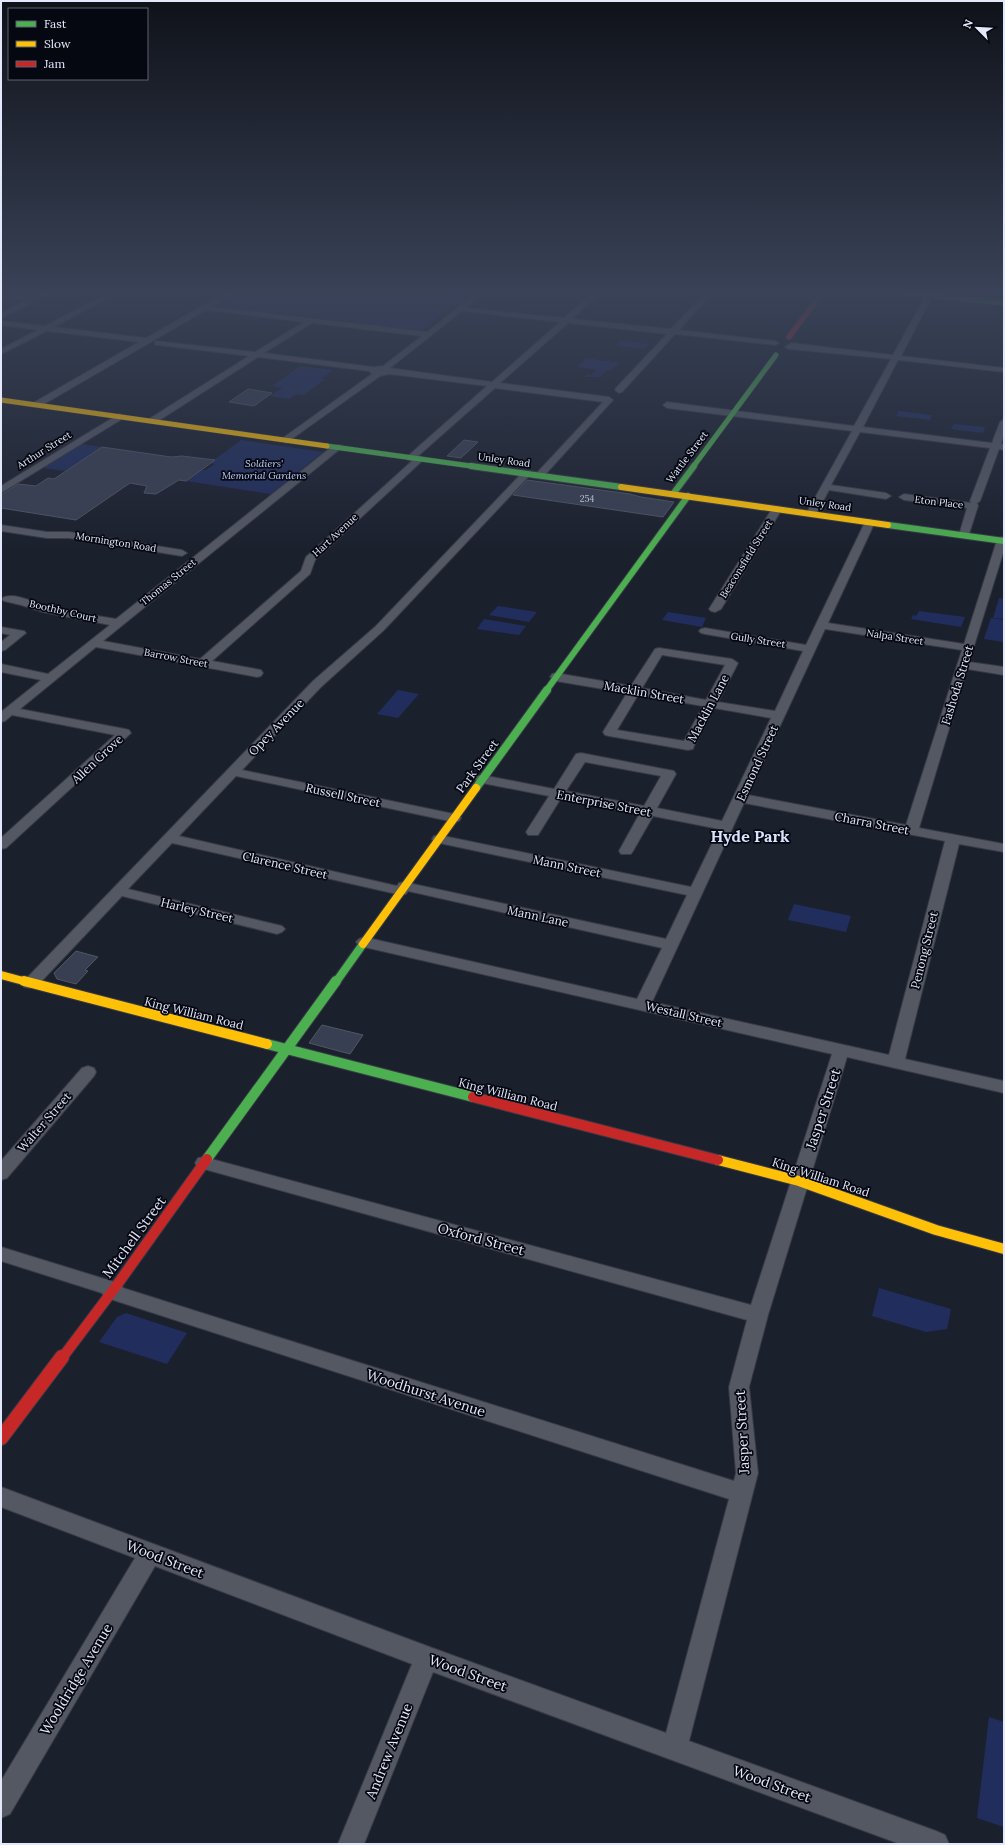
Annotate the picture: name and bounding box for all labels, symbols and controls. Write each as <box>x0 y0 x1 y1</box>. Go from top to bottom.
legend <box>8 8 148 80</box>
north arrow <box>957 8 997 48</box>
text: Fast <box>44 16 67 31</box>
text: N <box>960 17 976 31</box>
text: Slow <box>44 36 71 51</box>
text: Jam <box>43 56 65 71</box>
street label: Arthur Street <box>13 428 74 472</box>
street label: Wattle Street <box>663 428 711 486</box>
street label: Unley Road <box>477 450 531 470</box>
park label: Soldiers' Memorial Gardens <box>222 457 306 482</box>
house number: 254 <box>580 493 594 504</box>
street label: Eton Place <box>914 493 965 512</box>
street label: Unley Road <box>798 494 852 514</box>
street label: Hart Avenue <box>309 510 361 559</box>
street label: Beaconsfield Street <box>717 517 775 601</box>
street label: Mornington Road <box>75 529 157 555</box>
street label: Thomas Street <box>138 555 199 608</box>
street label: Boothby Court <box>28 597 98 625</box>
street label: Nalpa Street <box>866 626 925 648</box>
street label: Gully Street <box>730 629 786 651</box>
street label: Fashoda Street <box>938 643 976 727</box>
street label: Barrow Street <box>143 645 209 671</box>
street label: Macklin Lane <box>684 671 732 744</box>
street label: Macklin Street <box>603 678 686 706</box>
street label: Opey Avenue <box>245 695 307 759</box>
street label: Esmond Street <box>733 722 781 804</box>
street label: Allen Grove <box>67 731 126 787</box>
street label: Park Street <box>453 736 502 796</box>
street label: Russell Street <box>304 780 382 810</box>
street label: Enterprise Street <box>555 786 653 820</box>
street label: Charra Street <box>834 808 911 838</box>
district label: Hyde Park <box>711 826 790 846</box>
street label: Clarence Street <box>241 848 329 882</box>
street label: Mann Street <box>532 851 603 881</box>
street label: Harley Street <box>159 894 235 926</box>
street label: Mann Lane <box>506 902 570 930</box>
street label: Penong Street <box>907 909 941 990</box>
street label: King William Road <box>143 993 245 1033</box>
street label: Westall Street <box>644 998 724 1030</box>
street label: Jasper Street <box>801 1066 845 1153</box>
street label: King William Road <box>457 1074 559 1114</box>
street label: Walter Street <box>14 1089 74 1155</box>
street label: King William Road <box>770 1154 872 1200</box>
street label: Mitchell Street <box>98 1192 170 1281</box>
street label: Oxford Street <box>436 1219 527 1259</box>
street label: Woodhurst Avenue <box>364 1365 488 1421</box>
street label: Jasper Street <box>731 1389 753 1475</box>
street label: Wood Street <box>124 1536 207 1582</box>
street label: Wooldridge Avenue <box>36 1620 117 1738</box>
street label: Wood Street <box>427 1651 510 1696</box>
street label: Andrew Avenue <box>361 1700 417 1802</box>
street label: Wood Street <box>731 1762 814 1807</box>

